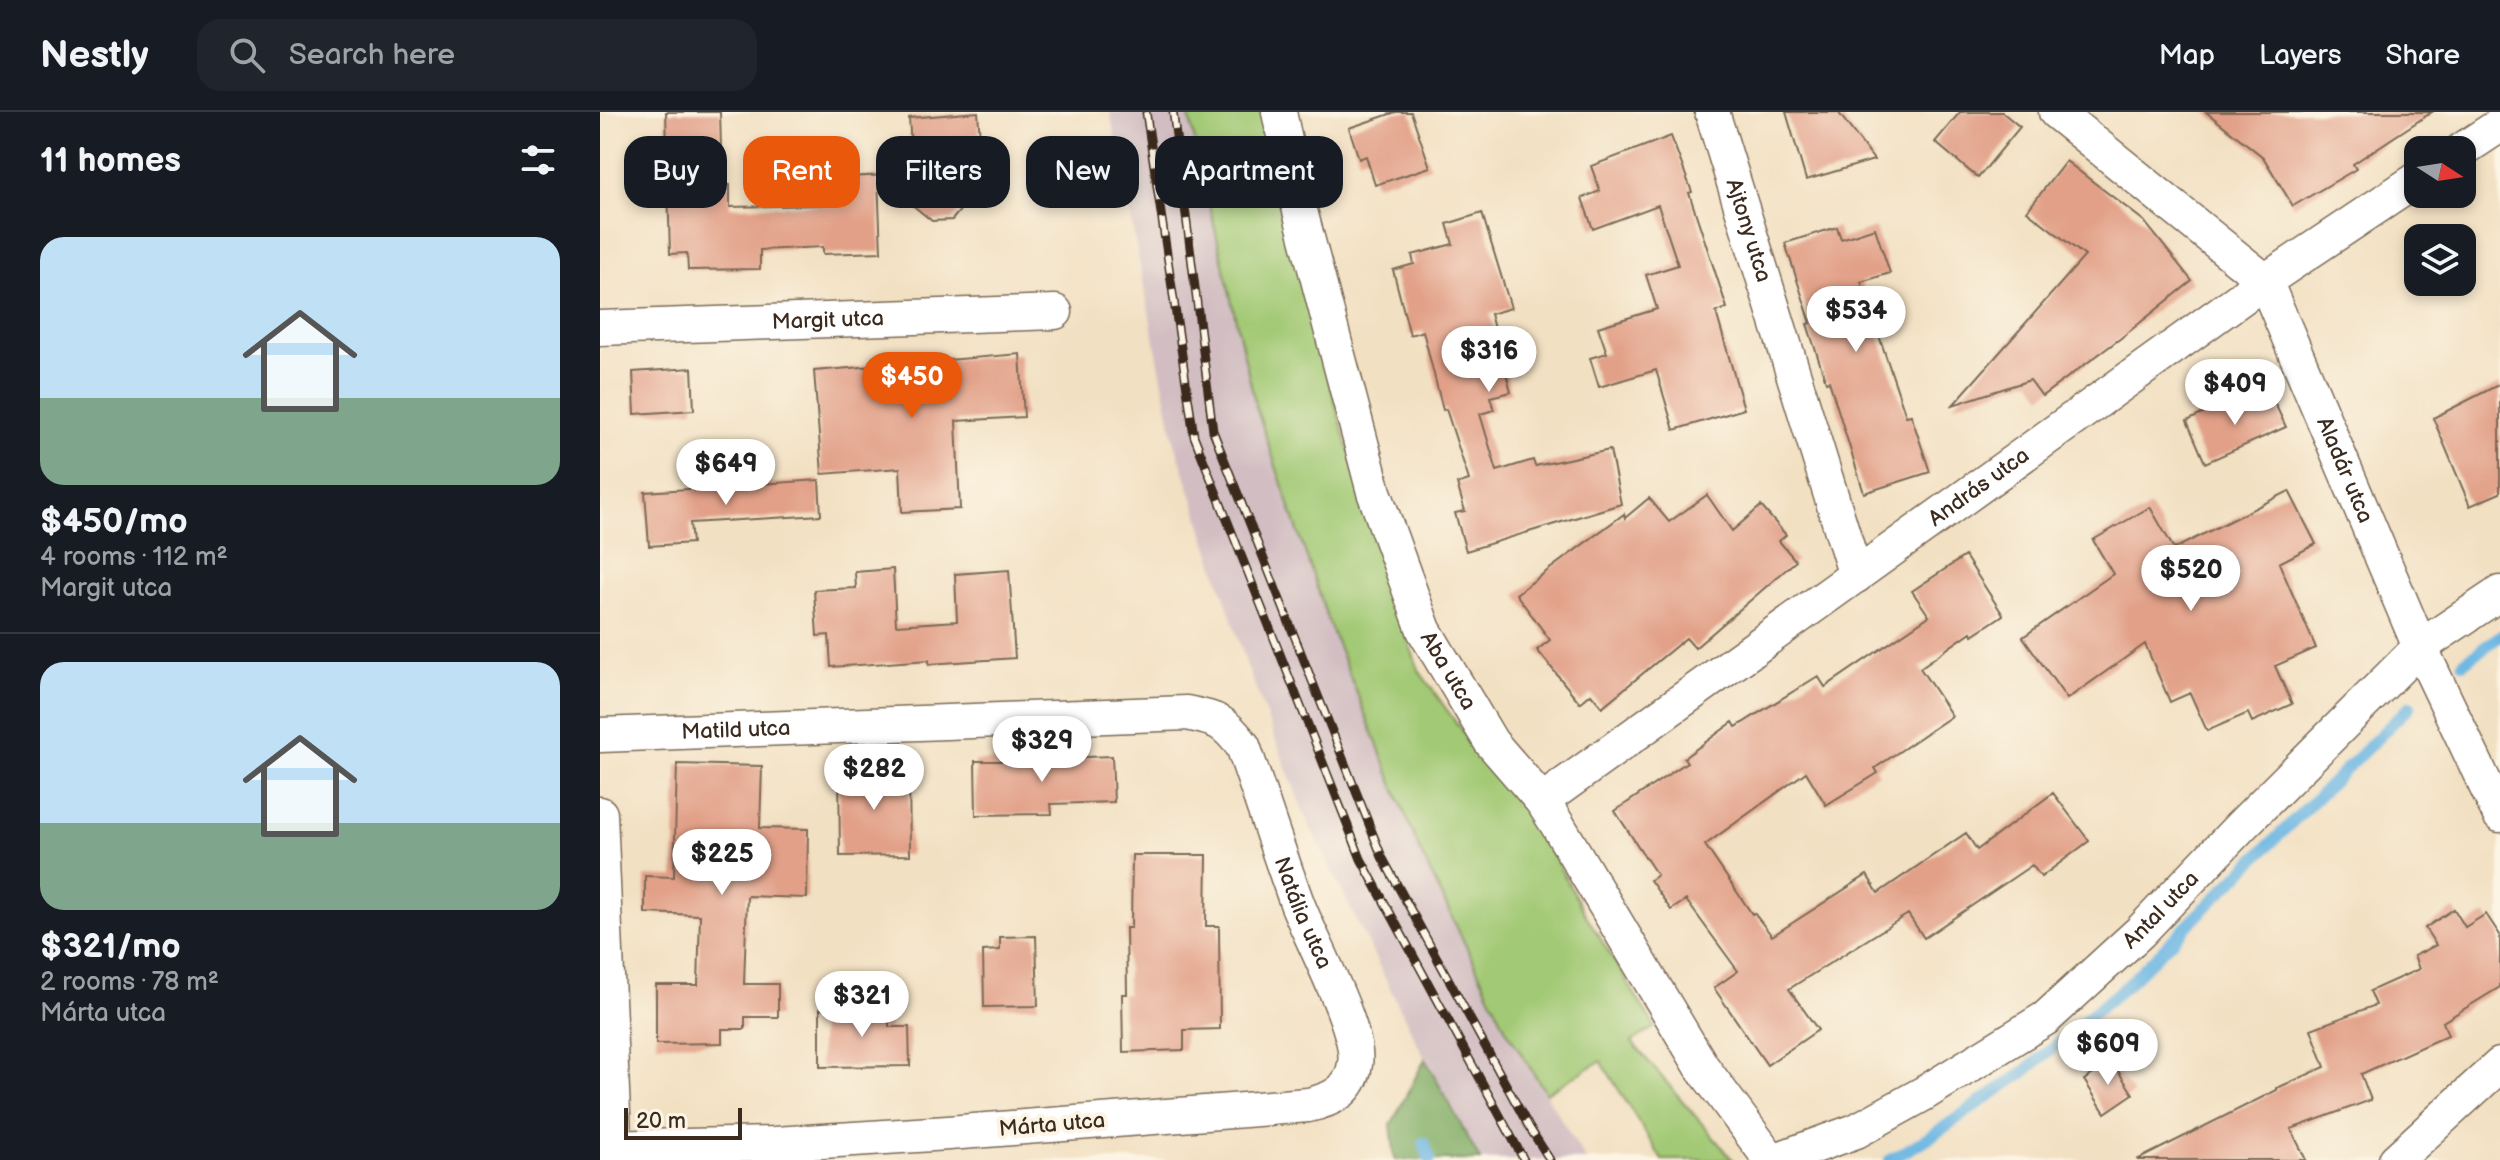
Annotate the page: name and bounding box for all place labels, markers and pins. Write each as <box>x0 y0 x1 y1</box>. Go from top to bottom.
pin: $534 <box>1809 286 1903 354</box>
pin: $316 <box>1442 326 1536 394</box>
pin: $450 <box>865 352 959 420</box>
pin: $409 <box>2188 359 2282 427</box>
pin: $649 <box>679 439 773 507</box>
pin: $520 <box>2144 545 2238 613</box>
pin: $329 <box>995 716 1089 784</box>
pin: $282 <box>827 744 921 812</box>
pin: $225 <box>675 829 769 897</box>
pin: $321 <box>815 971 909 1039</box>
pin: $609 <box>2061 1019 2155 1087</box>

